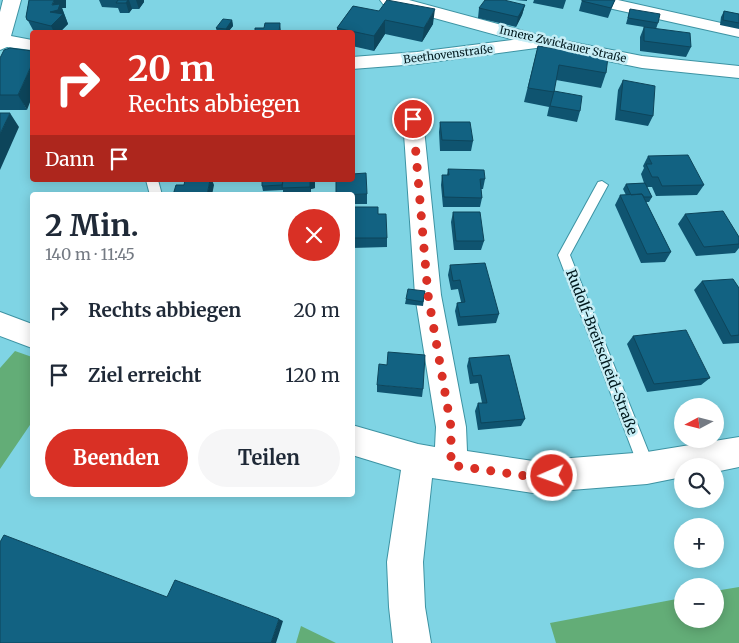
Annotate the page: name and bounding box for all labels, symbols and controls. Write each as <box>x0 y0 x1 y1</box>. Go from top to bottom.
street label: Innere Zwickauer Straße <box>498 23 628 65</box>
street label: Beethovenstraße <box>403 42 494 66</box>
text: 20 m <box>128 47 215 91</box>
icon: right <box>45 50 110 115</box>
text: Rechts abbiegen <box>128 90 300 118</box>
pin <box>392 98 434 140</box>
icon: arrive <box>399 105 427 133</box>
icon: arrive <box>105 145 133 173</box>
text: Dann <box>45 147 95 171</box>
text: 2 Min. <box>45 206 139 244</box>
button: close <box>288 209 340 261</box>
text: 140 m · 11:45 <box>45 244 135 264</box>
street label: Rudolf-Breitscheid-Straße <box>562 267 642 437</box>
icon: right <box>45 296 73 324</box>
text: Rechts abbiegen <box>88 298 241 322</box>
text: 20 m <box>293 298 340 322</box>
icon: arrive <box>45 361 73 389</box>
text: Ziel erreicht <box>88 363 201 387</box>
text: 120 m <box>285 363 340 387</box>
north arrow <box>674 398 724 448</box>
map controls <box>674 398 724 628</box>
button: Beenden <box>45 429 188 487</box>
button: Teilen <box>198 429 340 487</box>
position arrow <box>525 449 577 501</box>
button: search <box>674 458 724 508</box>
button: + <box>674 518 724 568</box>
button: − <box>674 578 724 628</box>

